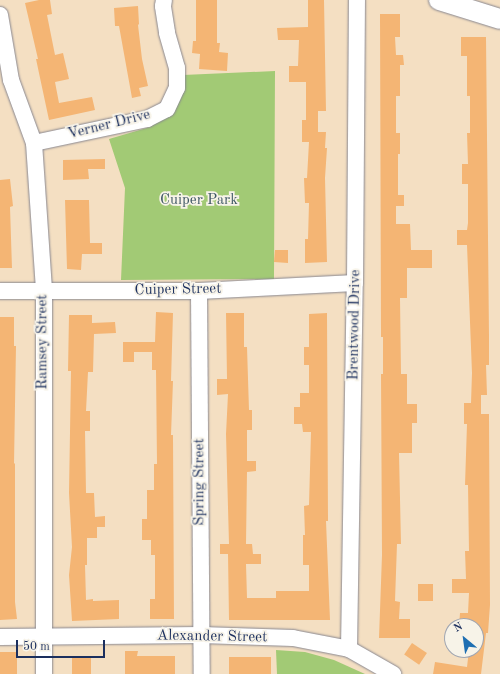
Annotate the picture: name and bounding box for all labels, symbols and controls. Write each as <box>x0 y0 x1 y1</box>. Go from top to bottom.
street label: Verner Drive <box>66 106 152 144</box>
park label: Cuiper Park <box>160 192 238 210</box>
street label: Brentwood Drive <box>345 270 365 380</box>
street label: Cuiper Street <box>134 280 222 300</box>
street label: Ramsey Street <box>34 294 52 390</box>
street label: Spring Street <box>191 438 209 526</box>
north arrow <box>444 618 484 658</box>
text: N <box>452 621 465 635</box>
street label: Alexander Street <box>157 627 267 647</box>
scale bar <box>18 632 107 658</box>
text: 50 m <box>23 641 50 653</box>

